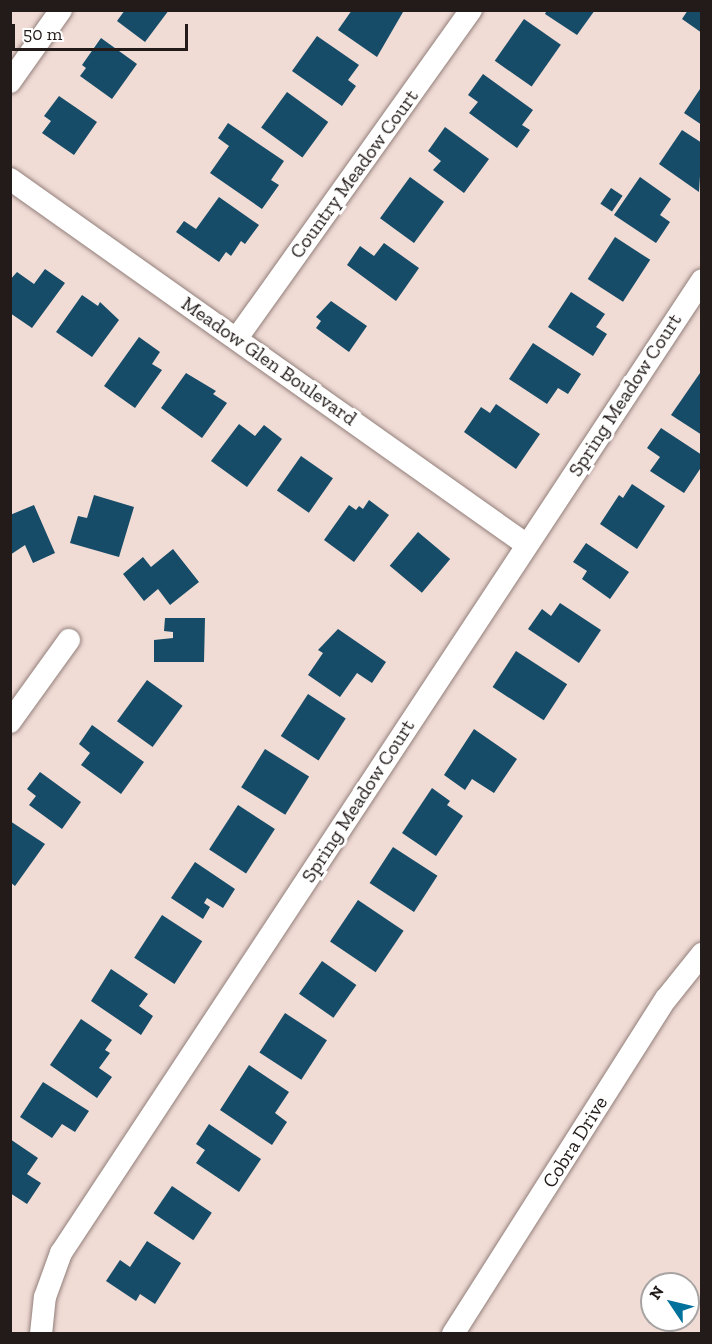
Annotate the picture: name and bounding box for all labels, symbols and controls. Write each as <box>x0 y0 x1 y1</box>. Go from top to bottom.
scale bar <box>15 12 190 50</box>
text: 50 m <box>23 23 62 45</box>
street label: Country Meadow Court <box>284 85 424 263</box>
street label: Meadow Glen Boulevard <box>177 291 361 431</box>
street label: Spring Meadow Court <box>563 309 687 481</box>
street label: Spring Meadow Court <box>296 715 420 887</box>
street label: Cobra Drive <box>537 1092 613 1192</box>
north arrow <box>640 1272 700 1332</box>
text: N <box>645 1282 668 1303</box>

